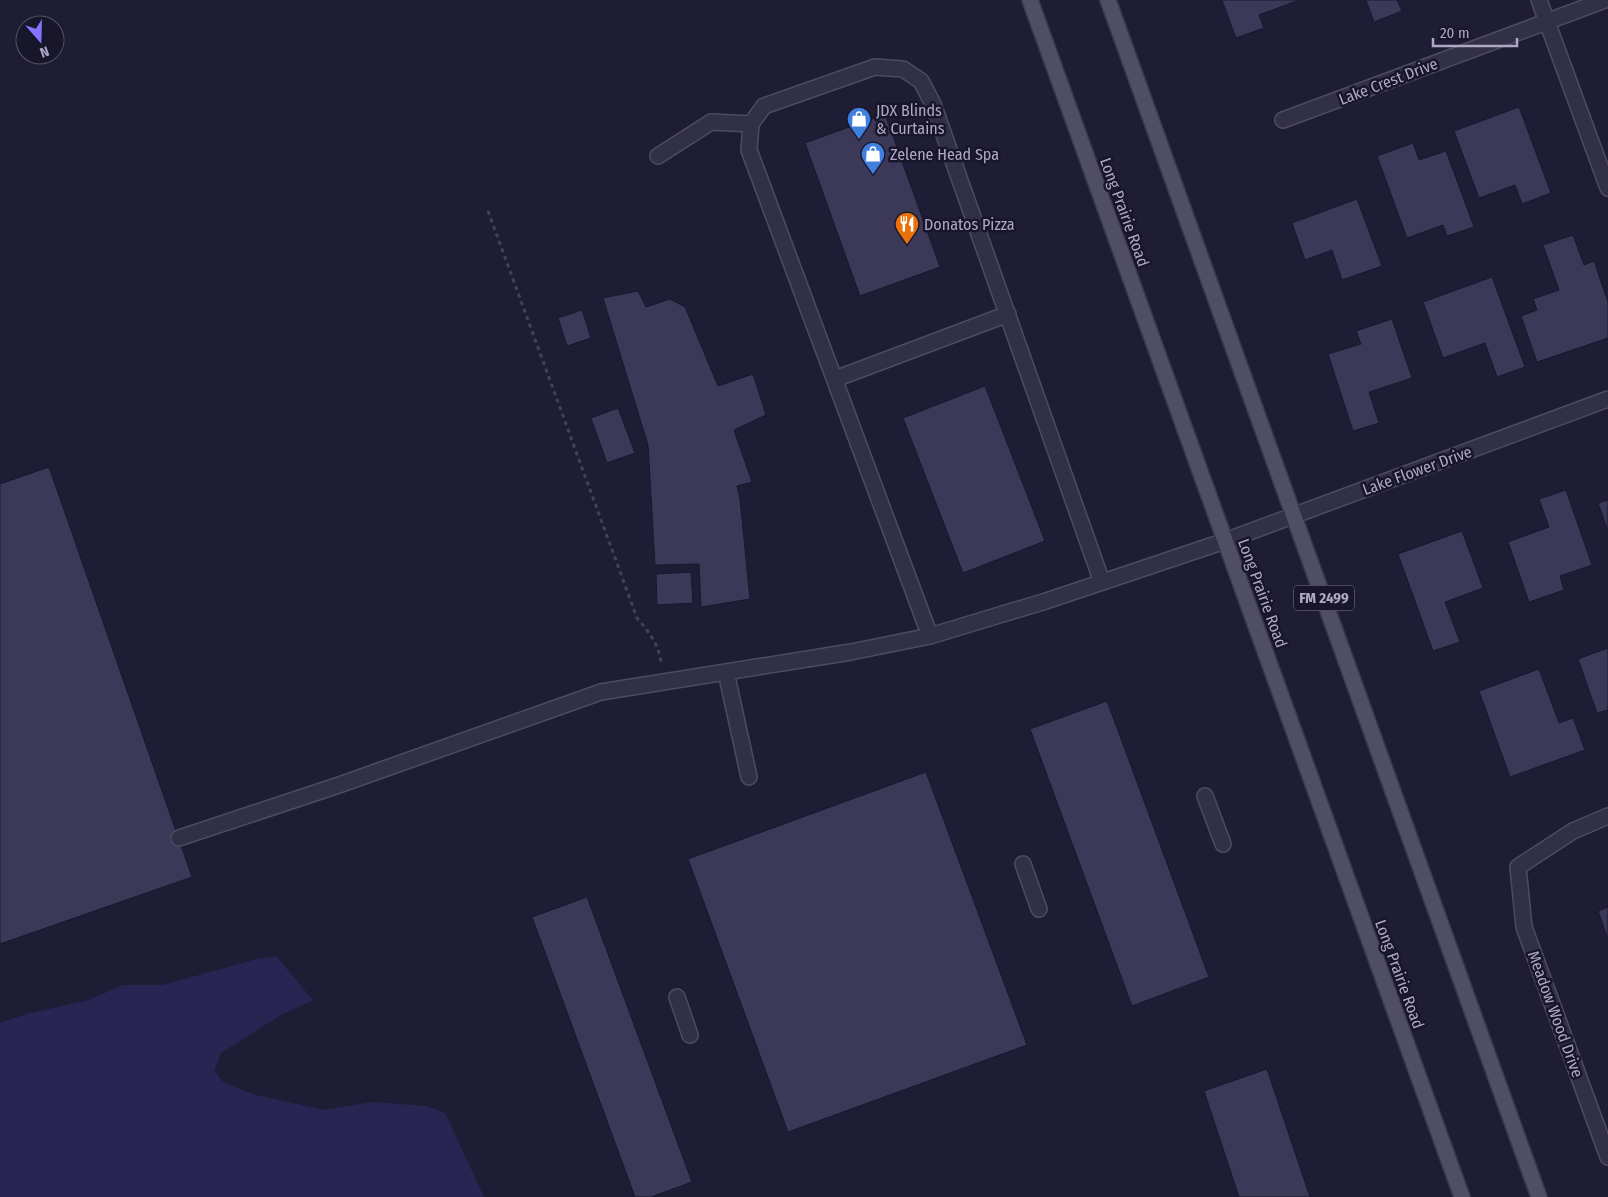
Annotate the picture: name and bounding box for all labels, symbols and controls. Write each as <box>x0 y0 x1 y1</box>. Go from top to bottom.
north arrow <box>15 15 65 65</box>
scale bar <box>1433 15 1517 47</box>
text: 20 m <box>1440 24 1470 42</box>
text: N <box>37 42 51 61</box>
street label: Lake Crest Drive <box>1336 54 1440 109</box>
place label: JDX Blinds & Curtains <box>876 101 945 138</box>
shop icon: JDX Blinds & Curtains <box>846 106 872 140</box>
shop icon: Zelene Head Spa <box>860 141 886 175</box>
place label: Zelene Head Spa <box>890 145 999 164</box>
street label: Long Prairie Road <box>1096 155 1153 269</box>
restaurant icon: Donatos Pizza <box>894 211 920 245</box>
place label: Donatos Pizza <box>924 215 1015 234</box>
street label: Lake Flower Drive <box>1360 442 1474 499</box>
street label: Long Prairie Road <box>1234 536 1291 650</box>
road number: FM 2499 <box>1294 586 1354 610</box>
street label: Long Prairie Road <box>1371 917 1428 1031</box>
street label: Meadow Wood Drive <box>1524 948 1587 1080</box>

